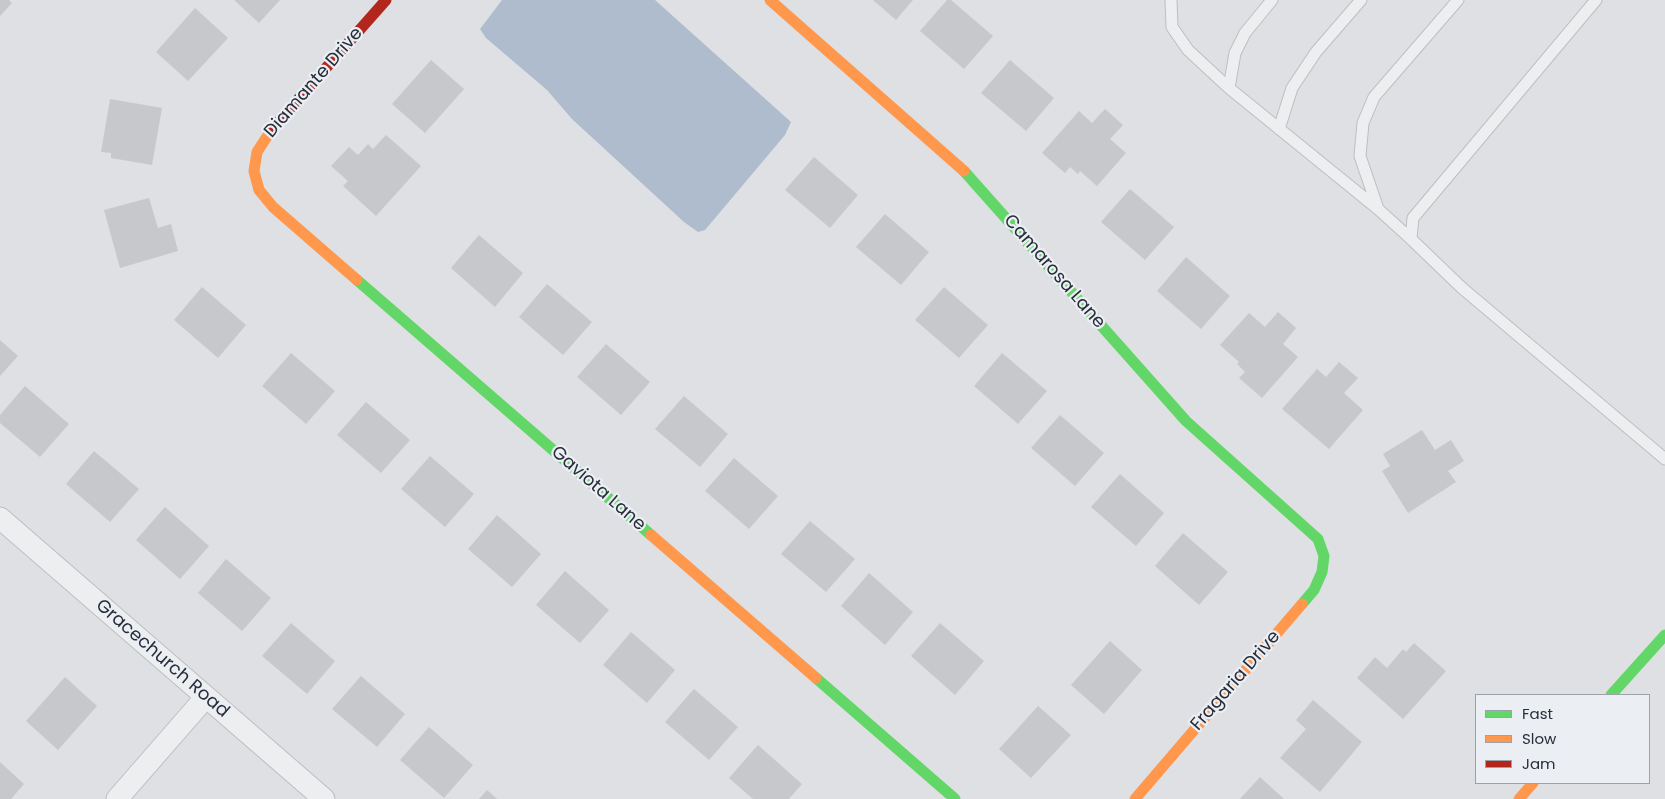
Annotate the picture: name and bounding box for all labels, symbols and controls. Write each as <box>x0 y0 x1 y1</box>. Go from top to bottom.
street label: Diamante Drive <box>260 23 368 143</box>
street label: Camarosa Lane <box>999 211 1109 333</box>
street label: Gaviota Lane <box>546 442 650 536</box>
street label: Gracechurch Road <box>91 595 233 723</box>
street label: Fragaria Drive <box>1187 627 1285 735</box>
legend <box>1475 694 1650 784</box>
text: Fast <box>1522 703 1553 724</box>
text: Slow <box>1522 728 1556 749</box>
text: Jam <box>1522 753 1556 774</box>

